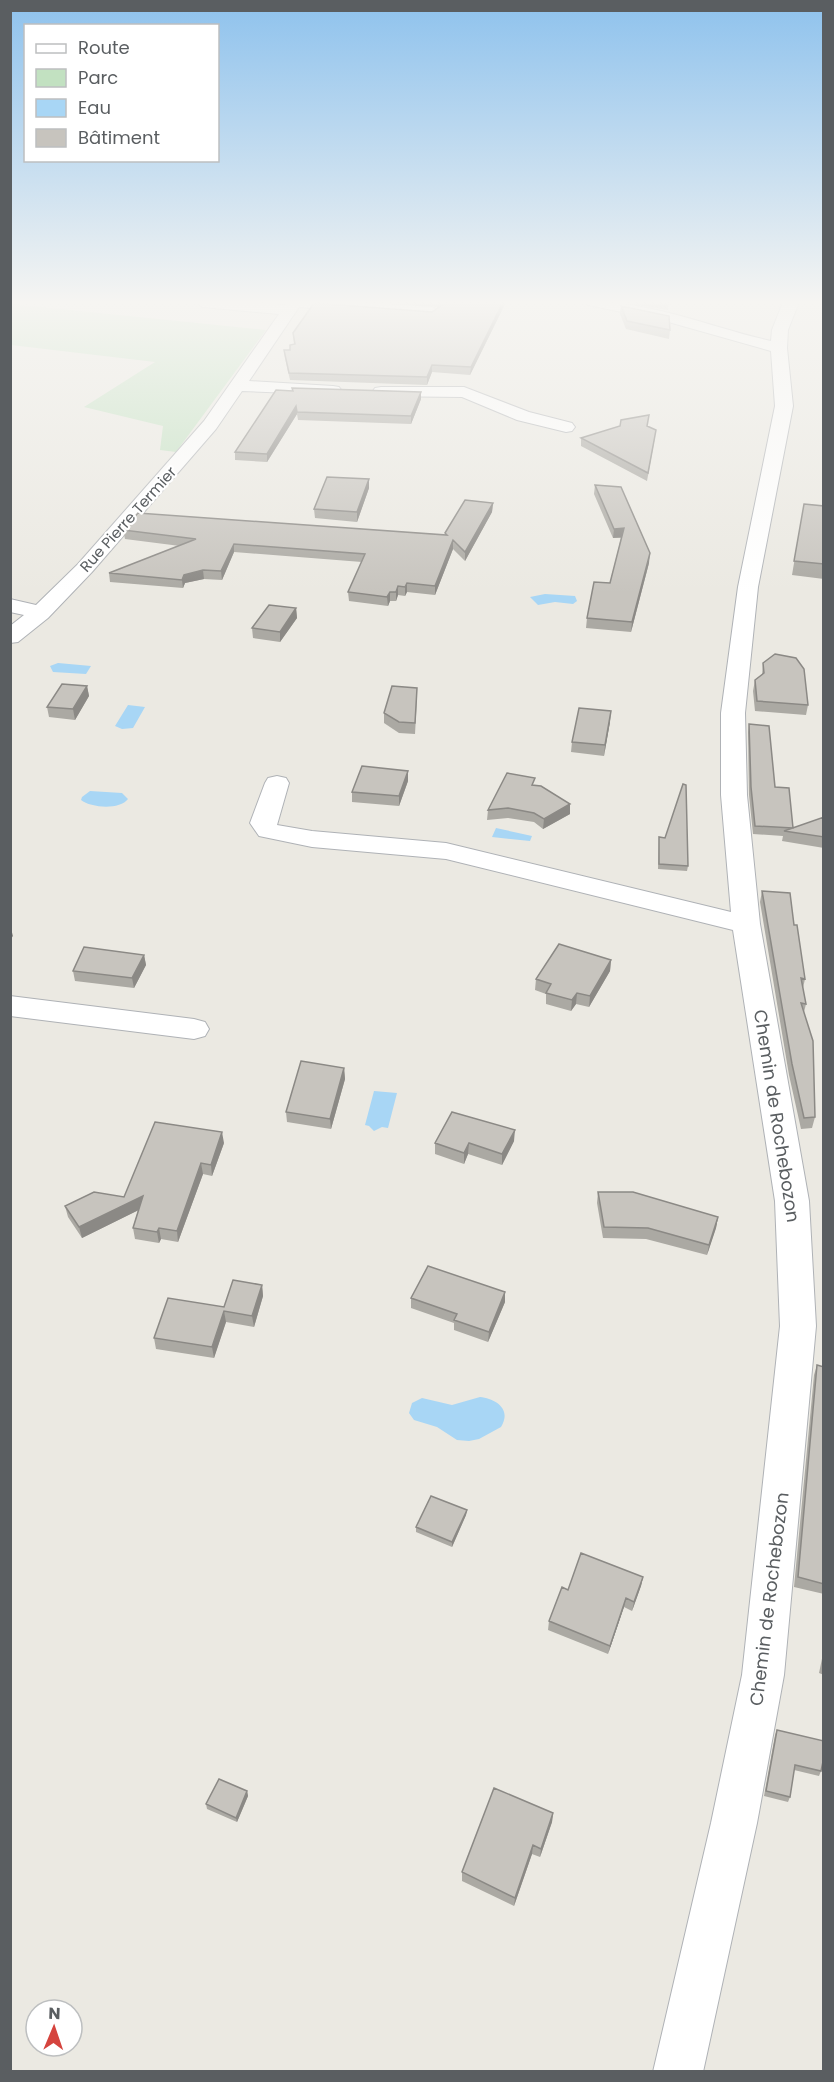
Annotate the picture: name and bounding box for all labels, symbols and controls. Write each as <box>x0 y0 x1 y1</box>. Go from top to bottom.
legend <box>24 24 219 162</box>
text: Route <box>78 35 130 60</box>
text: Parc <box>78 65 118 90</box>
text: Eau <box>78 95 111 120</box>
text: Bâtiment <box>78 125 160 150</box>
street label: Rue Pierre Termier <box>75 461 181 576</box>
street label: Chemin de Rochebozon <box>748 1008 806 1224</box>
street label: Chemin de Rochebozon <box>743 1491 795 1707</box>
north arrow <box>24 1998 84 2058</box>
text: N <box>48 2002 61 2025</box>

